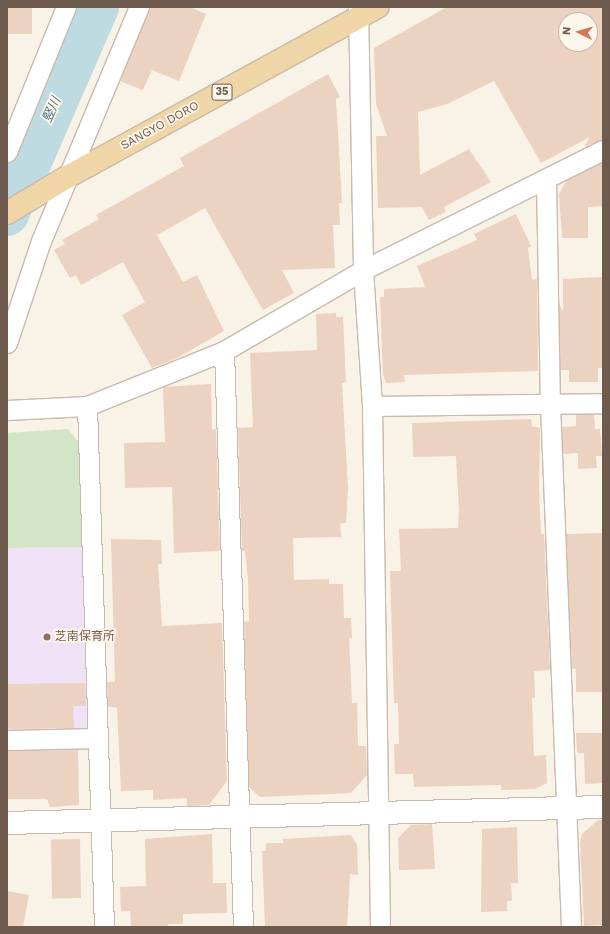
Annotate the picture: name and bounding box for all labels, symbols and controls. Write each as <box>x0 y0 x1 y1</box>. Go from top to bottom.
north arrow <box>558 12 598 52</box>
text: N <box>560 26 573 36</box>
road number: 35 <box>211 83 233 101</box>
water label: 竪川 <box>40 95 64 125</box>
street label: SANGYO DORO <box>118 99 202 153</box>
place label: 芝南保育所 <box>55 630 115 644</box>
marker: 芝南保育所 <box>42 632 52 642</box>

